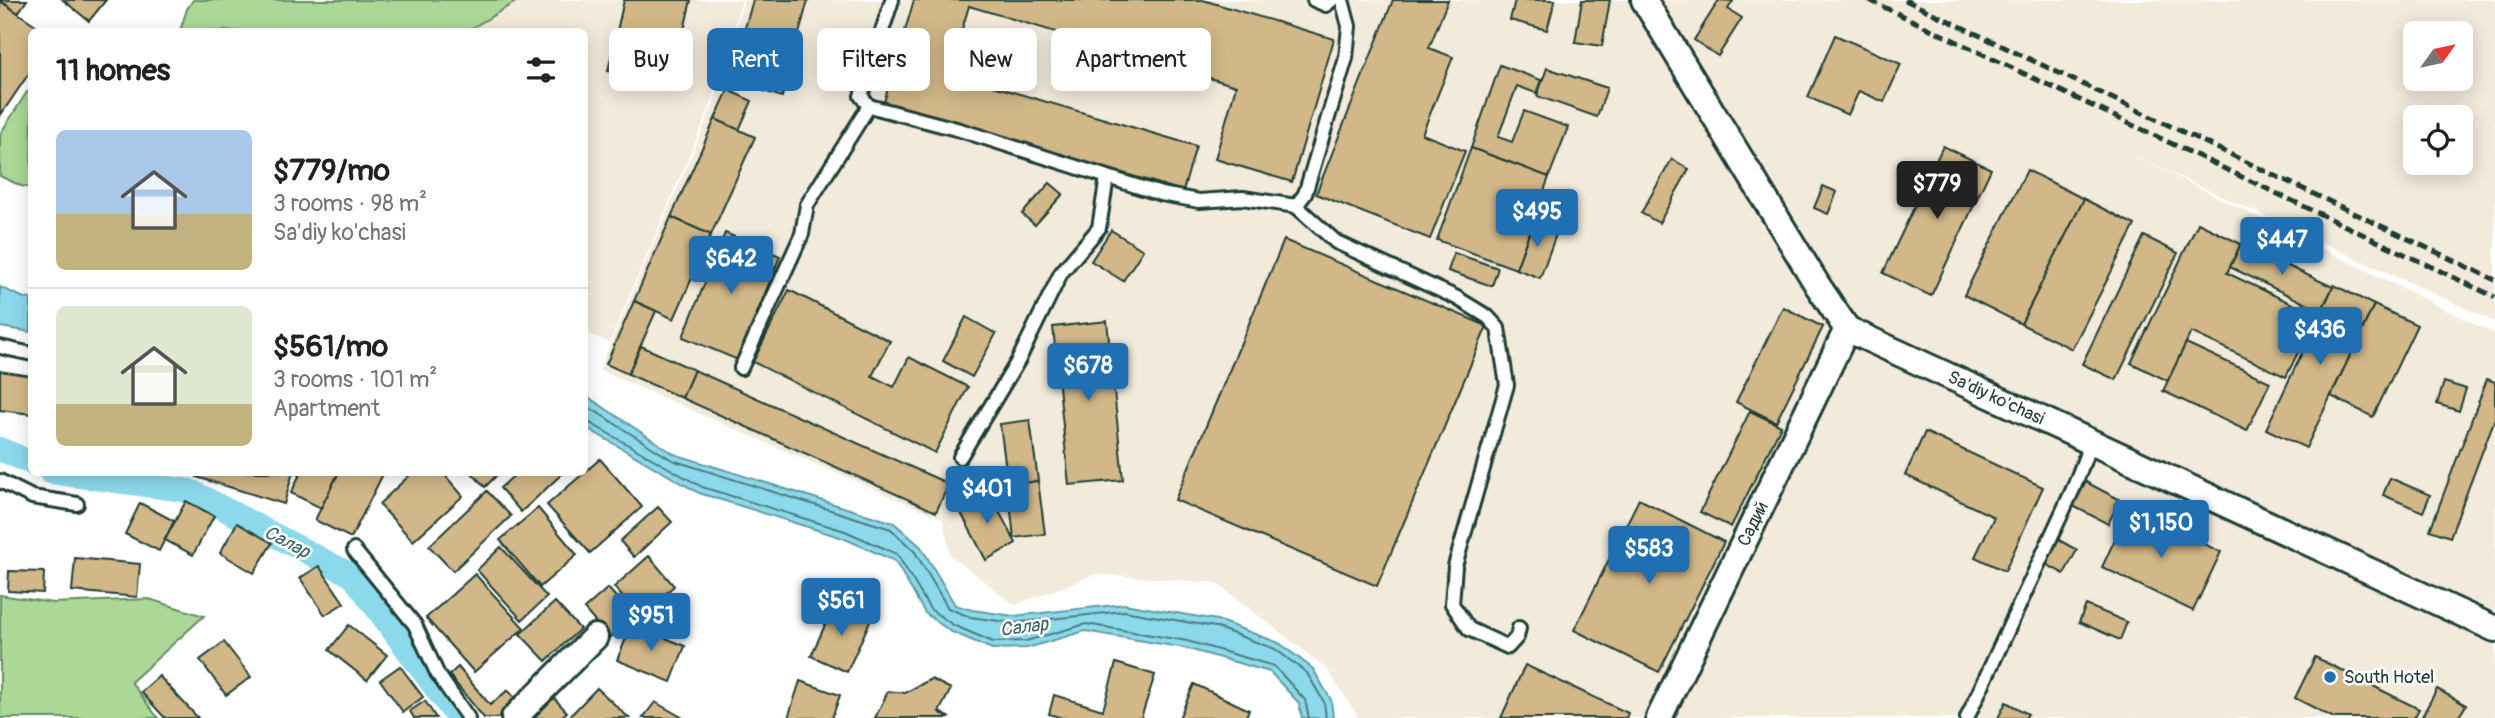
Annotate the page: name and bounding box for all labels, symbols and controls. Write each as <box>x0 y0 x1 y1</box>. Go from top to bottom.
north arrow <box>2403 21 2473 91</box>
map controls <box>2403 21 2473 175</box>
chip: Buy <box>609 28 693 91</box>
chip: Rent <box>707 28 803 91</box>
chip: Filters <box>817 28 930 91</box>
chip: New <box>944 28 1037 91</box>
chip: Apartment <box>1051 28 1211 91</box>
icon: filters <box>522 51 560 89</box>
text: 11 homes <box>56 52 170 89</box>
button: locate <box>2403 105 2473 175</box>
text: $779/mo <box>273 152 390 189</box>
icon: home <box>112 158 196 242</box>
pin: $779 <box>1896 162 1978 221</box>
text: $779 <box>1913 169 1961 198</box>
text: 3 rooms · 98 m² <box>273 189 427 218</box>
pin: $495 <box>1496 190 1578 249</box>
text: $495 <box>1512 197 1562 226</box>
text: Sa'diy ko'chasi <box>273 218 406 247</box>
pin: $447 <box>2241 218 2323 277</box>
text: $447 <box>2256 225 2308 254</box>
pin: $642 <box>690 236 772 296</box>
text: $642 <box>705 244 757 273</box>
pin: $436 <box>2279 308 2361 367</box>
text: $436 <box>2294 315 2346 344</box>
text: $561/mo <box>273 328 388 365</box>
icon: home <box>112 334 196 418</box>
pin: $678 <box>1047 344 1129 403</box>
text: $678 <box>1063 351 1113 380</box>
text: 3 rooms · 101 m² <box>273 365 437 394</box>
street label: Sa'diy ko'chasi <box>1944 366 2048 430</box>
text: Apartment <box>273 394 380 423</box>
pin: $401 <box>946 466 1028 526</box>
text: $401 <box>962 474 1012 503</box>
street label: Садий <box>1732 498 1774 550</box>
pin: $1,150 <box>2104 500 2218 560</box>
text: $1,150 <box>2129 508 2193 537</box>
water label: Салар <box>260 520 315 564</box>
pin: $583 <box>1608 526 1690 586</box>
text: $583 <box>1624 534 1674 563</box>
pin: $561 <box>800 578 882 638</box>
text: $561 <box>817 586 865 615</box>
pin: $951 <box>610 594 692 653</box>
text: $951 <box>628 601 674 630</box>
water label: Салар <box>999 612 1050 642</box>
place label: South Hotel <box>2344 666 2434 689</box>
marker: South Hotel <box>2322 669 2338 685</box>

